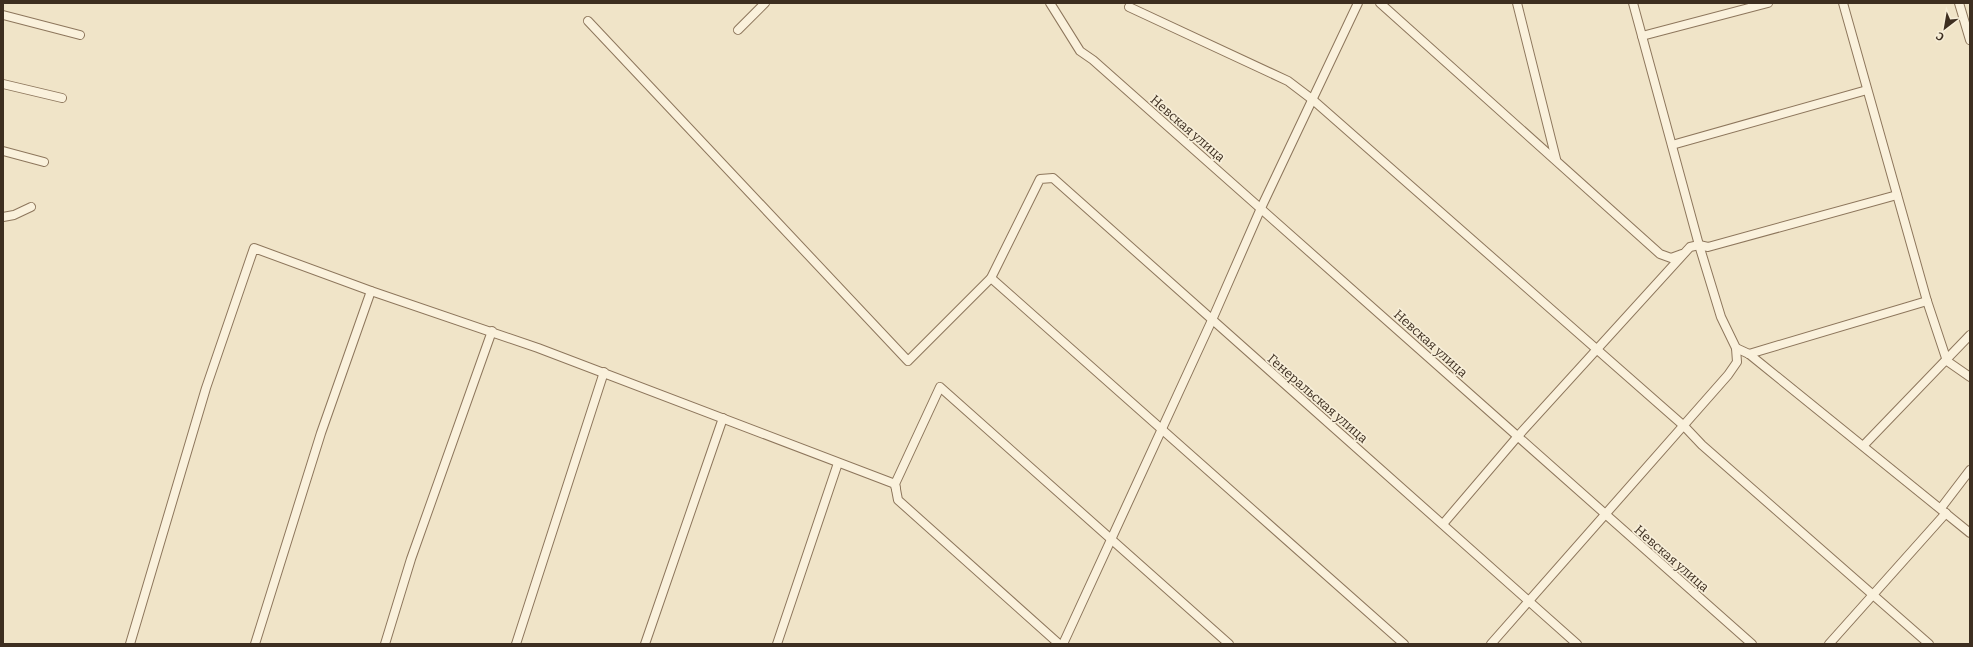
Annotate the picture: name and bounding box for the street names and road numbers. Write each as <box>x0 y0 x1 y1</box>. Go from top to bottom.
street label: Невская улица <box>1147 92 1228 165</box>
street label: Невская улица <box>1391 306 1470 380</box>
street label: Генеральская улица <box>1265 351 1371 446</box>
street label: Невская улица <box>1631 522 1712 595</box>

